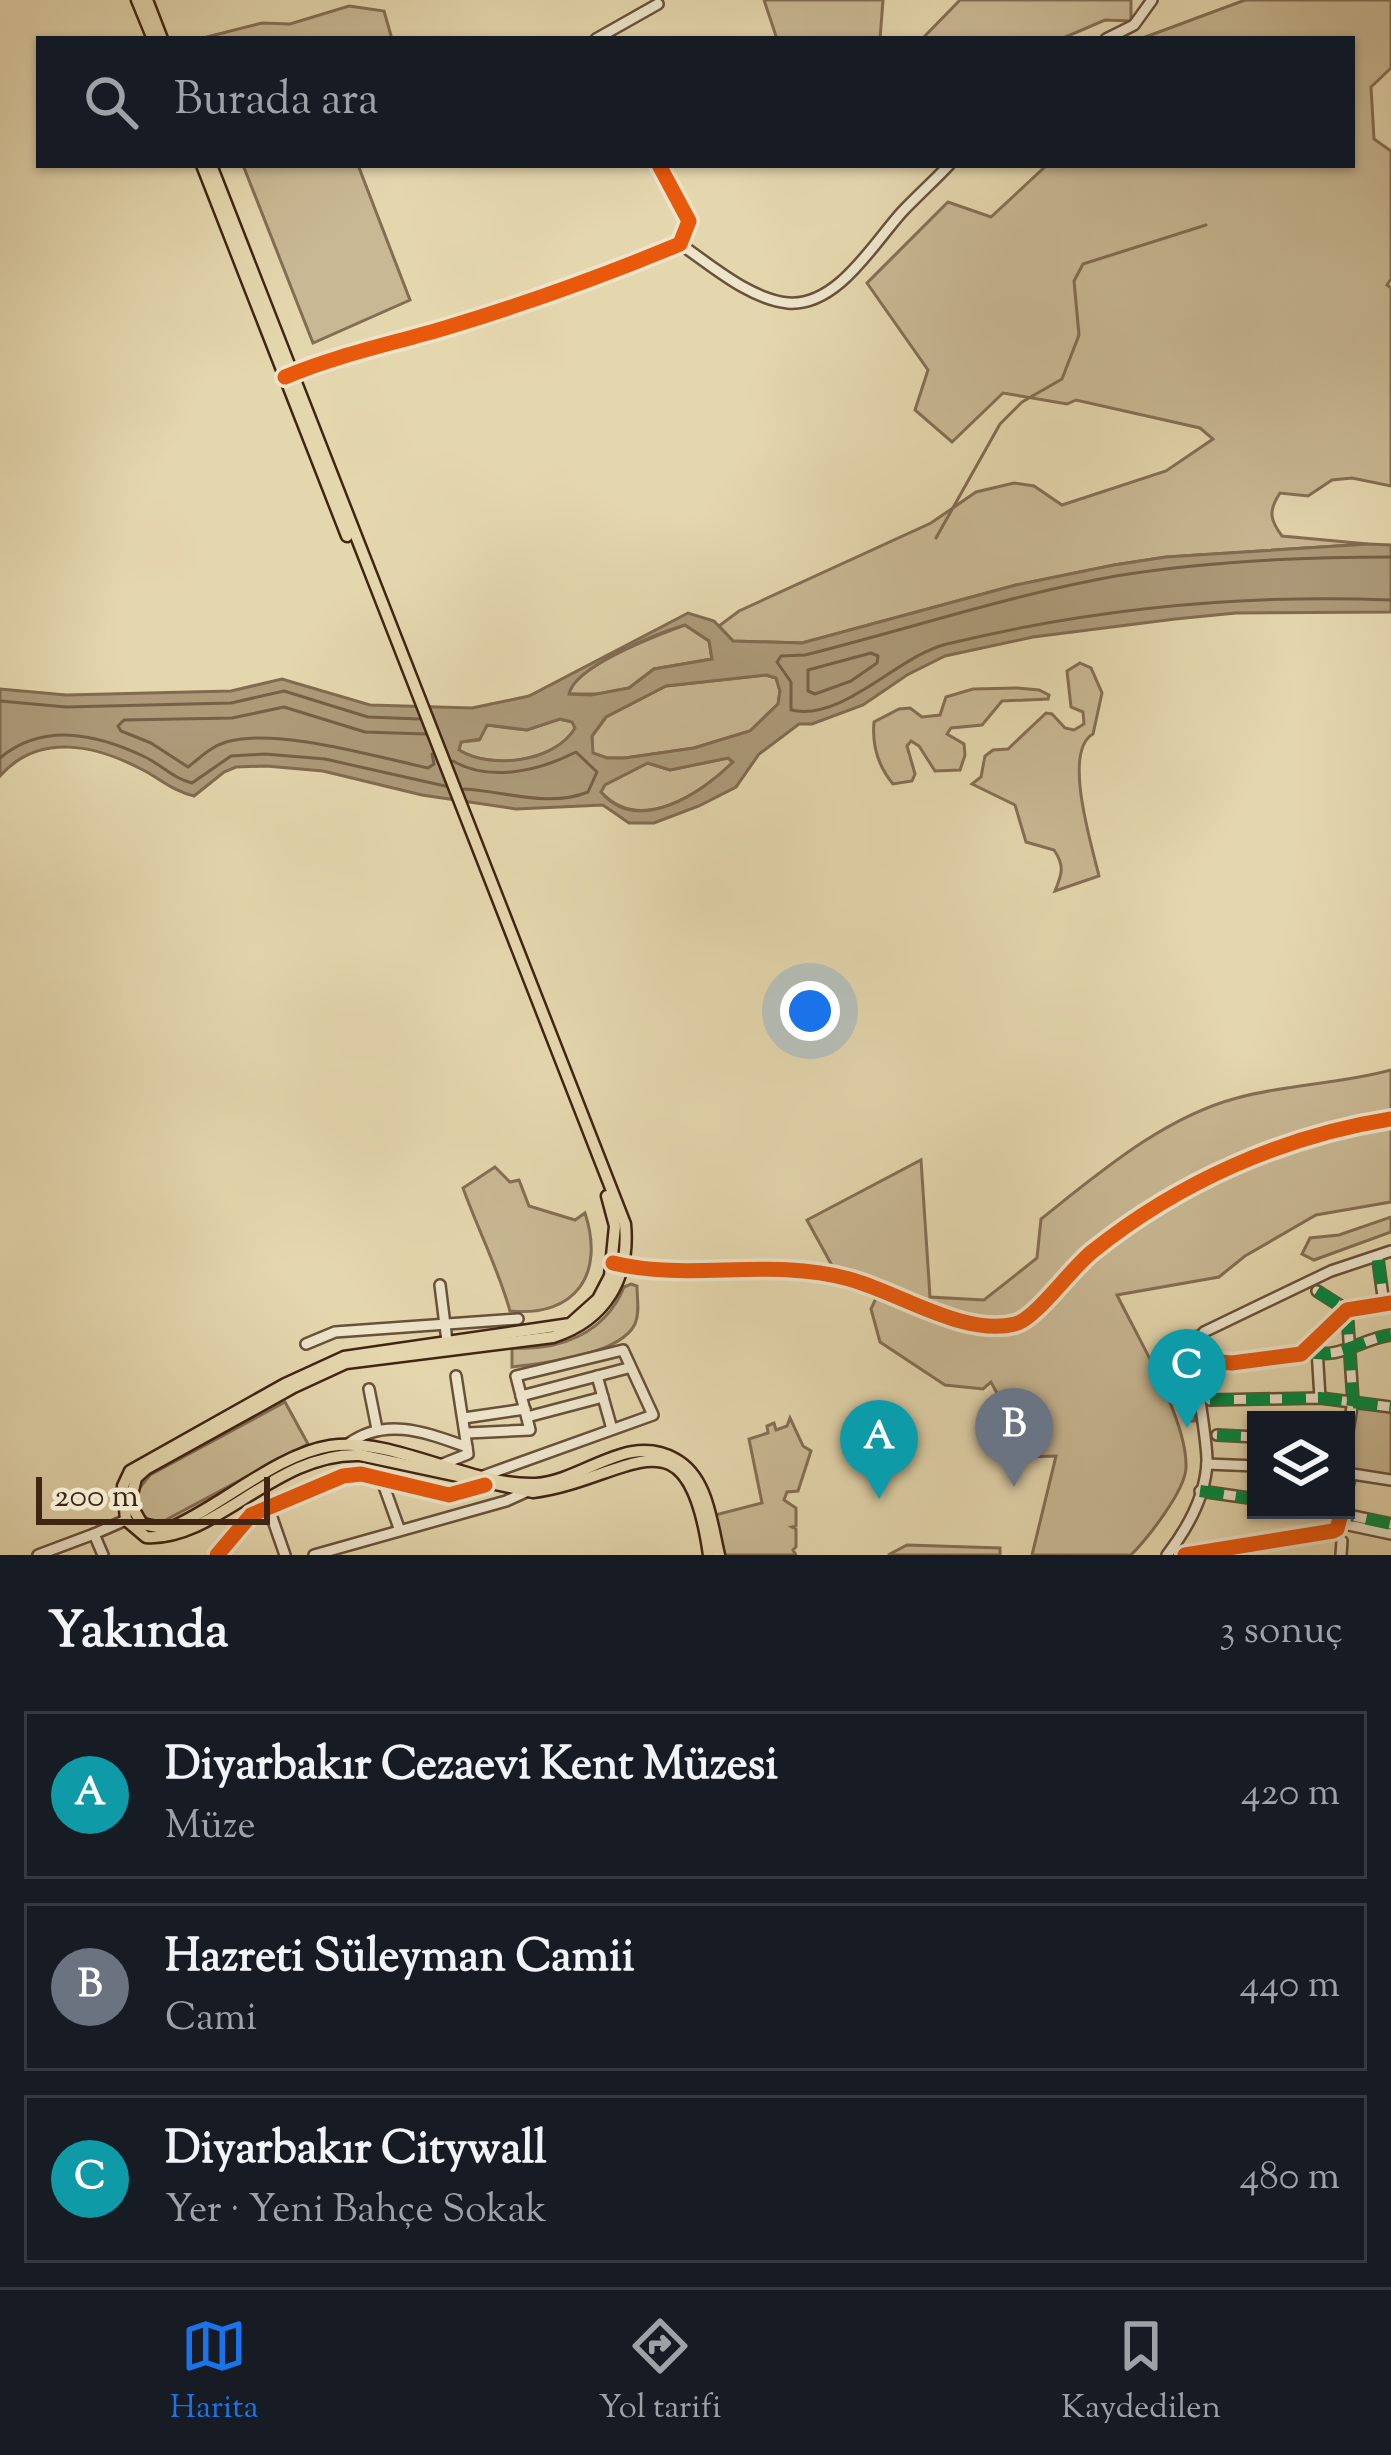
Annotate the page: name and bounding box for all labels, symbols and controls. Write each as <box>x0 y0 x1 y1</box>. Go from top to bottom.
search box <box>36 36 1355 168</box>
icon: search <box>78 69 144 135</box>
text: Burada ara <box>174 70 379 135</box>
your location <box>780 981 840 1041</box>
pin: C <box>1148 1329 1226 1428</box>
pin: B <box>975 1388 1053 1487</box>
pin: A <box>840 1400 918 1499</box>
map controls <box>1247 1411 1355 1519</box>
button: layers <box>1247 1411 1355 1519</box>
scale bar <box>36 1471 270 1524</box>
text: 200 m <box>54 1474 139 1522</box>
text: Yakında <box>48 1597 229 1670</box>
text: 3 sonuç <box>1220 1605 1343 1661</box>
text: Diyarbakır Cezaevi Kent Müzesi <box>165 1735 778 1800</box>
text: A <box>74 1767 106 1823</box>
text: 420 m <box>1241 1767 1340 1823</box>
text: Müze <box>165 1800 256 1856</box>
text: Hazreti Süleyman Camii <box>165 1927 635 1992</box>
text: B <box>78 1959 102 2015</box>
text: 440 m <box>1240 1959 1340 2015</box>
text: Cami <box>165 1992 257 2048</box>
text: Diyarbakır Citywall <box>165 2119 547 2184</box>
text: C <box>74 2151 106 2207</box>
text: 480 m <box>1240 2151 1340 2207</box>
text: Yer · Yeni Bahçe Sokak <box>165 2184 547 2240</box>
tab: Harita <box>170 2313 259 2433</box>
tab: Yol tarifi <box>599 2313 721 2433</box>
tab: Kaydedilen <box>1061 2313 1221 2433</box>

